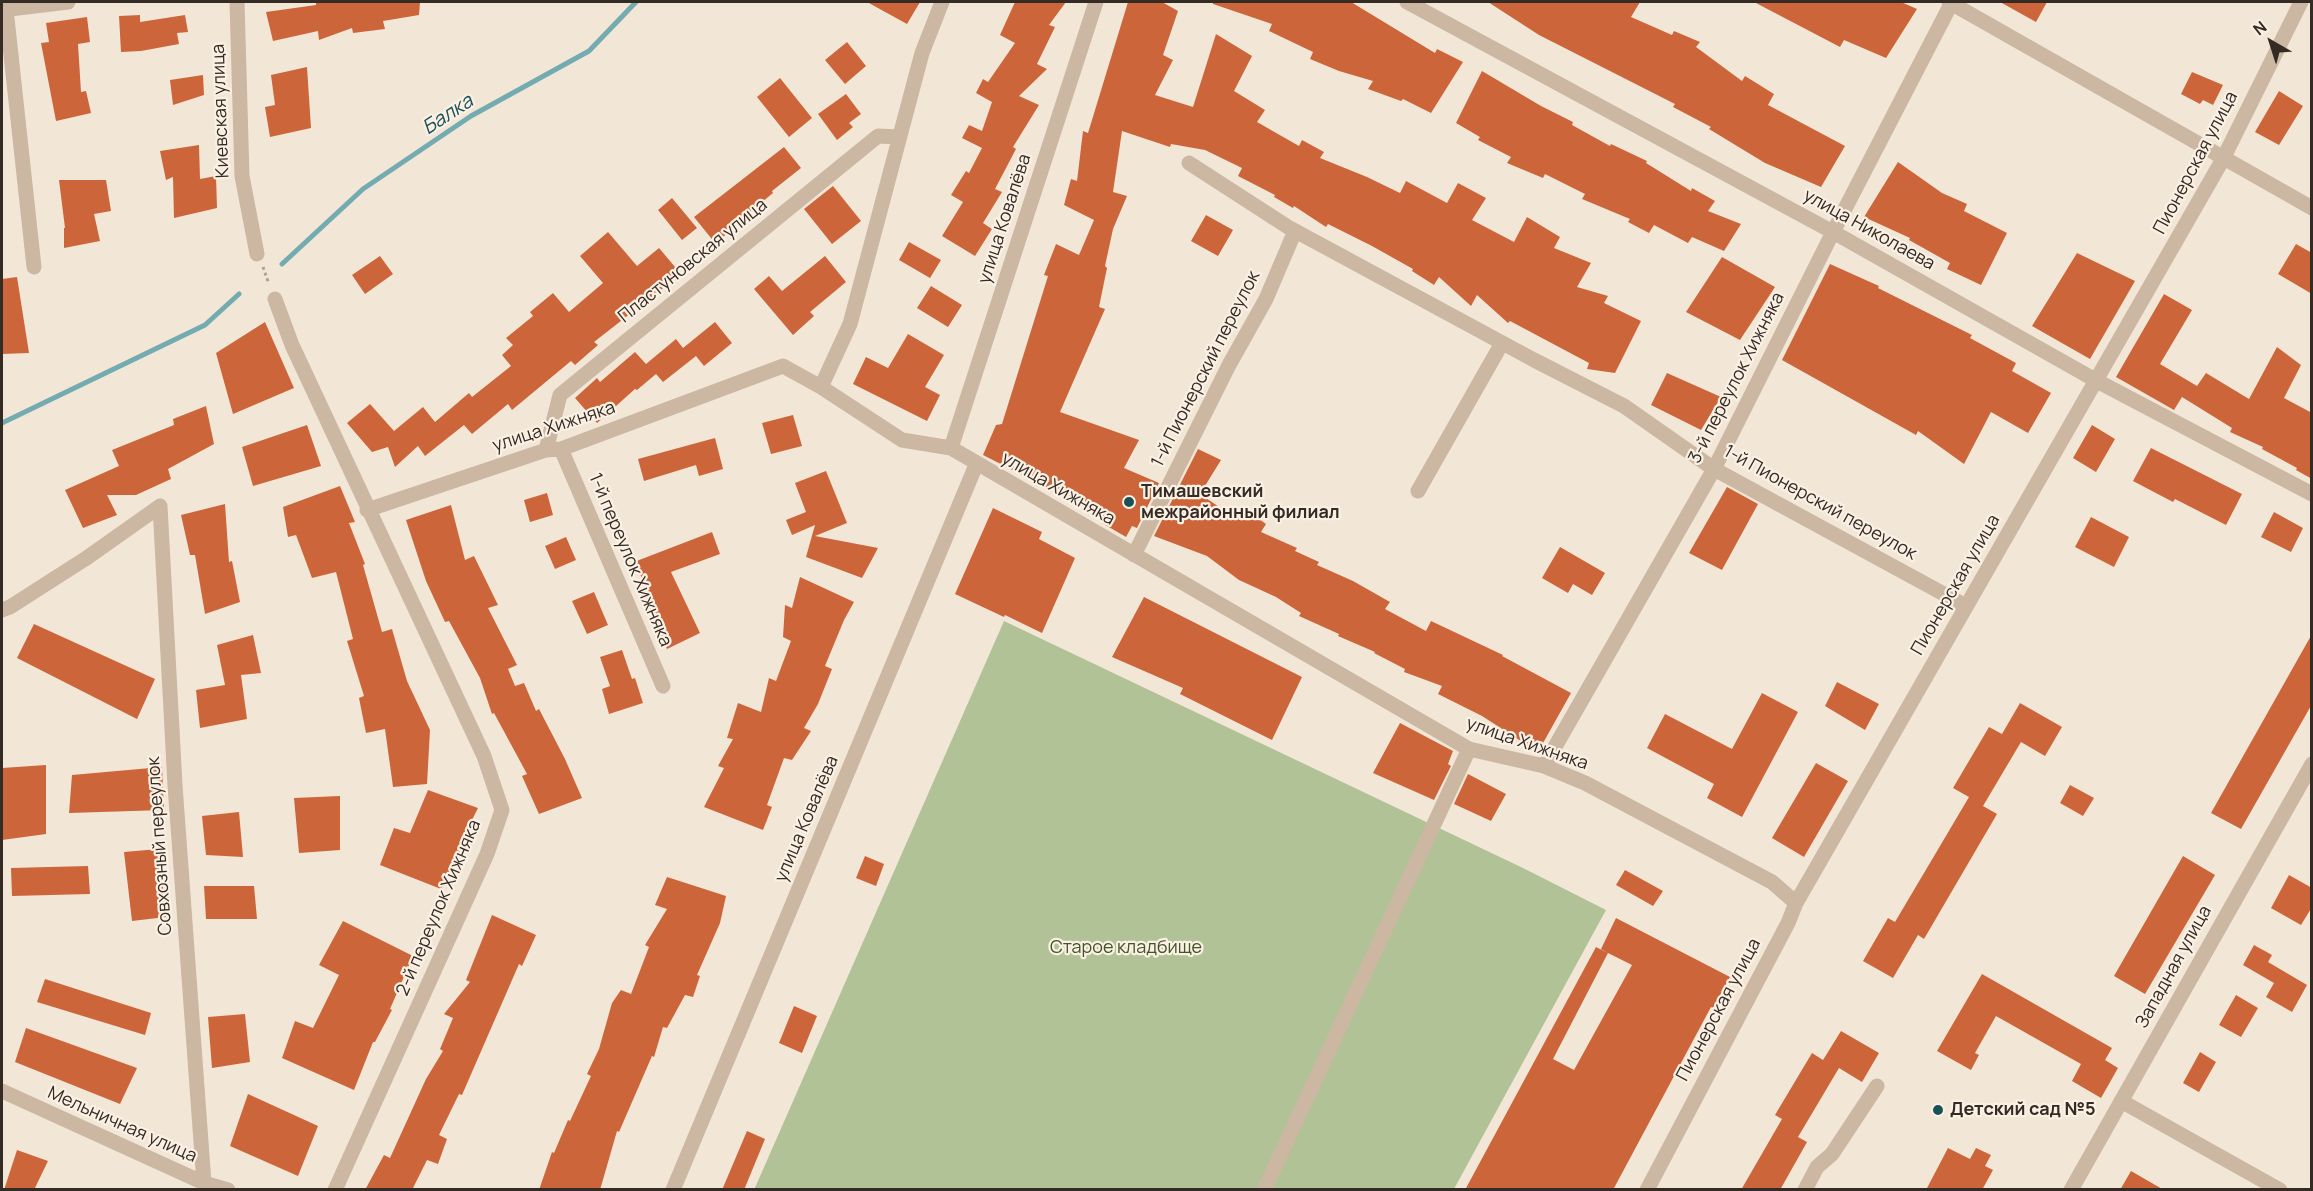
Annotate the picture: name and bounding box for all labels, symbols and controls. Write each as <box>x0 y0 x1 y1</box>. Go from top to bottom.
north arrow <box>2241 12 2301 72</box>
text: N <box>2248 16 2271 40</box>
street label: Киевская улица <box>208 43 234 179</box>
street label: Пионерская улица <box>2149 88 2243 238</box>
water label: Балка <box>418 90 478 140</box>
street label: улица Ковалёва <box>974 151 1036 287</box>
street label: улица Николаева <box>1800 185 1938 275</box>
street label: Пластуновская улица <box>614 194 772 328</box>
street label: 1-й Пионерский переулок <box>1147 267 1265 471</box>
street label: 3-й переулок Хижняка <box>1684 289 1790 467</box>
street label: улица Хижняка <box>490 397 618 457</box>
street label: 1-й Пионерский переулок <box>1720 441 1920 565</box>
street label: улица Хижняка <box>997 448 1119 530</box>
street label: 1-й переулок Хижняка <box>584 470 676 650</box>
place label: Тимашевский межрайонный филиал <box>1141 481 1340 524</box>
marker: Тимашевский межрайонный филиал <box>1122 495 1136 509</box>
street label: Пионерская улица <box>1907 511 2005 659</box>
street label: улица Хижняка <box>1463 713 1591 775</box>
street label: улица Ковалёва <box>771 753 843 885</box>
street label: Совхозный переулок <box>143 756 177 936</box>
street label: 2-й переулок Хижняка <box>392 817 486 999</box>
street label: Западная улица <box>2131 902 2217 1032</box>
street label: Пионерская улица <box>1672 935 1766 1085</box>
park label: Старое кладбище <box>1050 937 1202 959</box>
street label: Мельничная улица <box>44 1082 200 1168</box>
place label: Детский сад №5 <box>1950 1099 2095 1121</box>
marker: Детский сад №5 <box>1931 1103 1945 1117</box>

